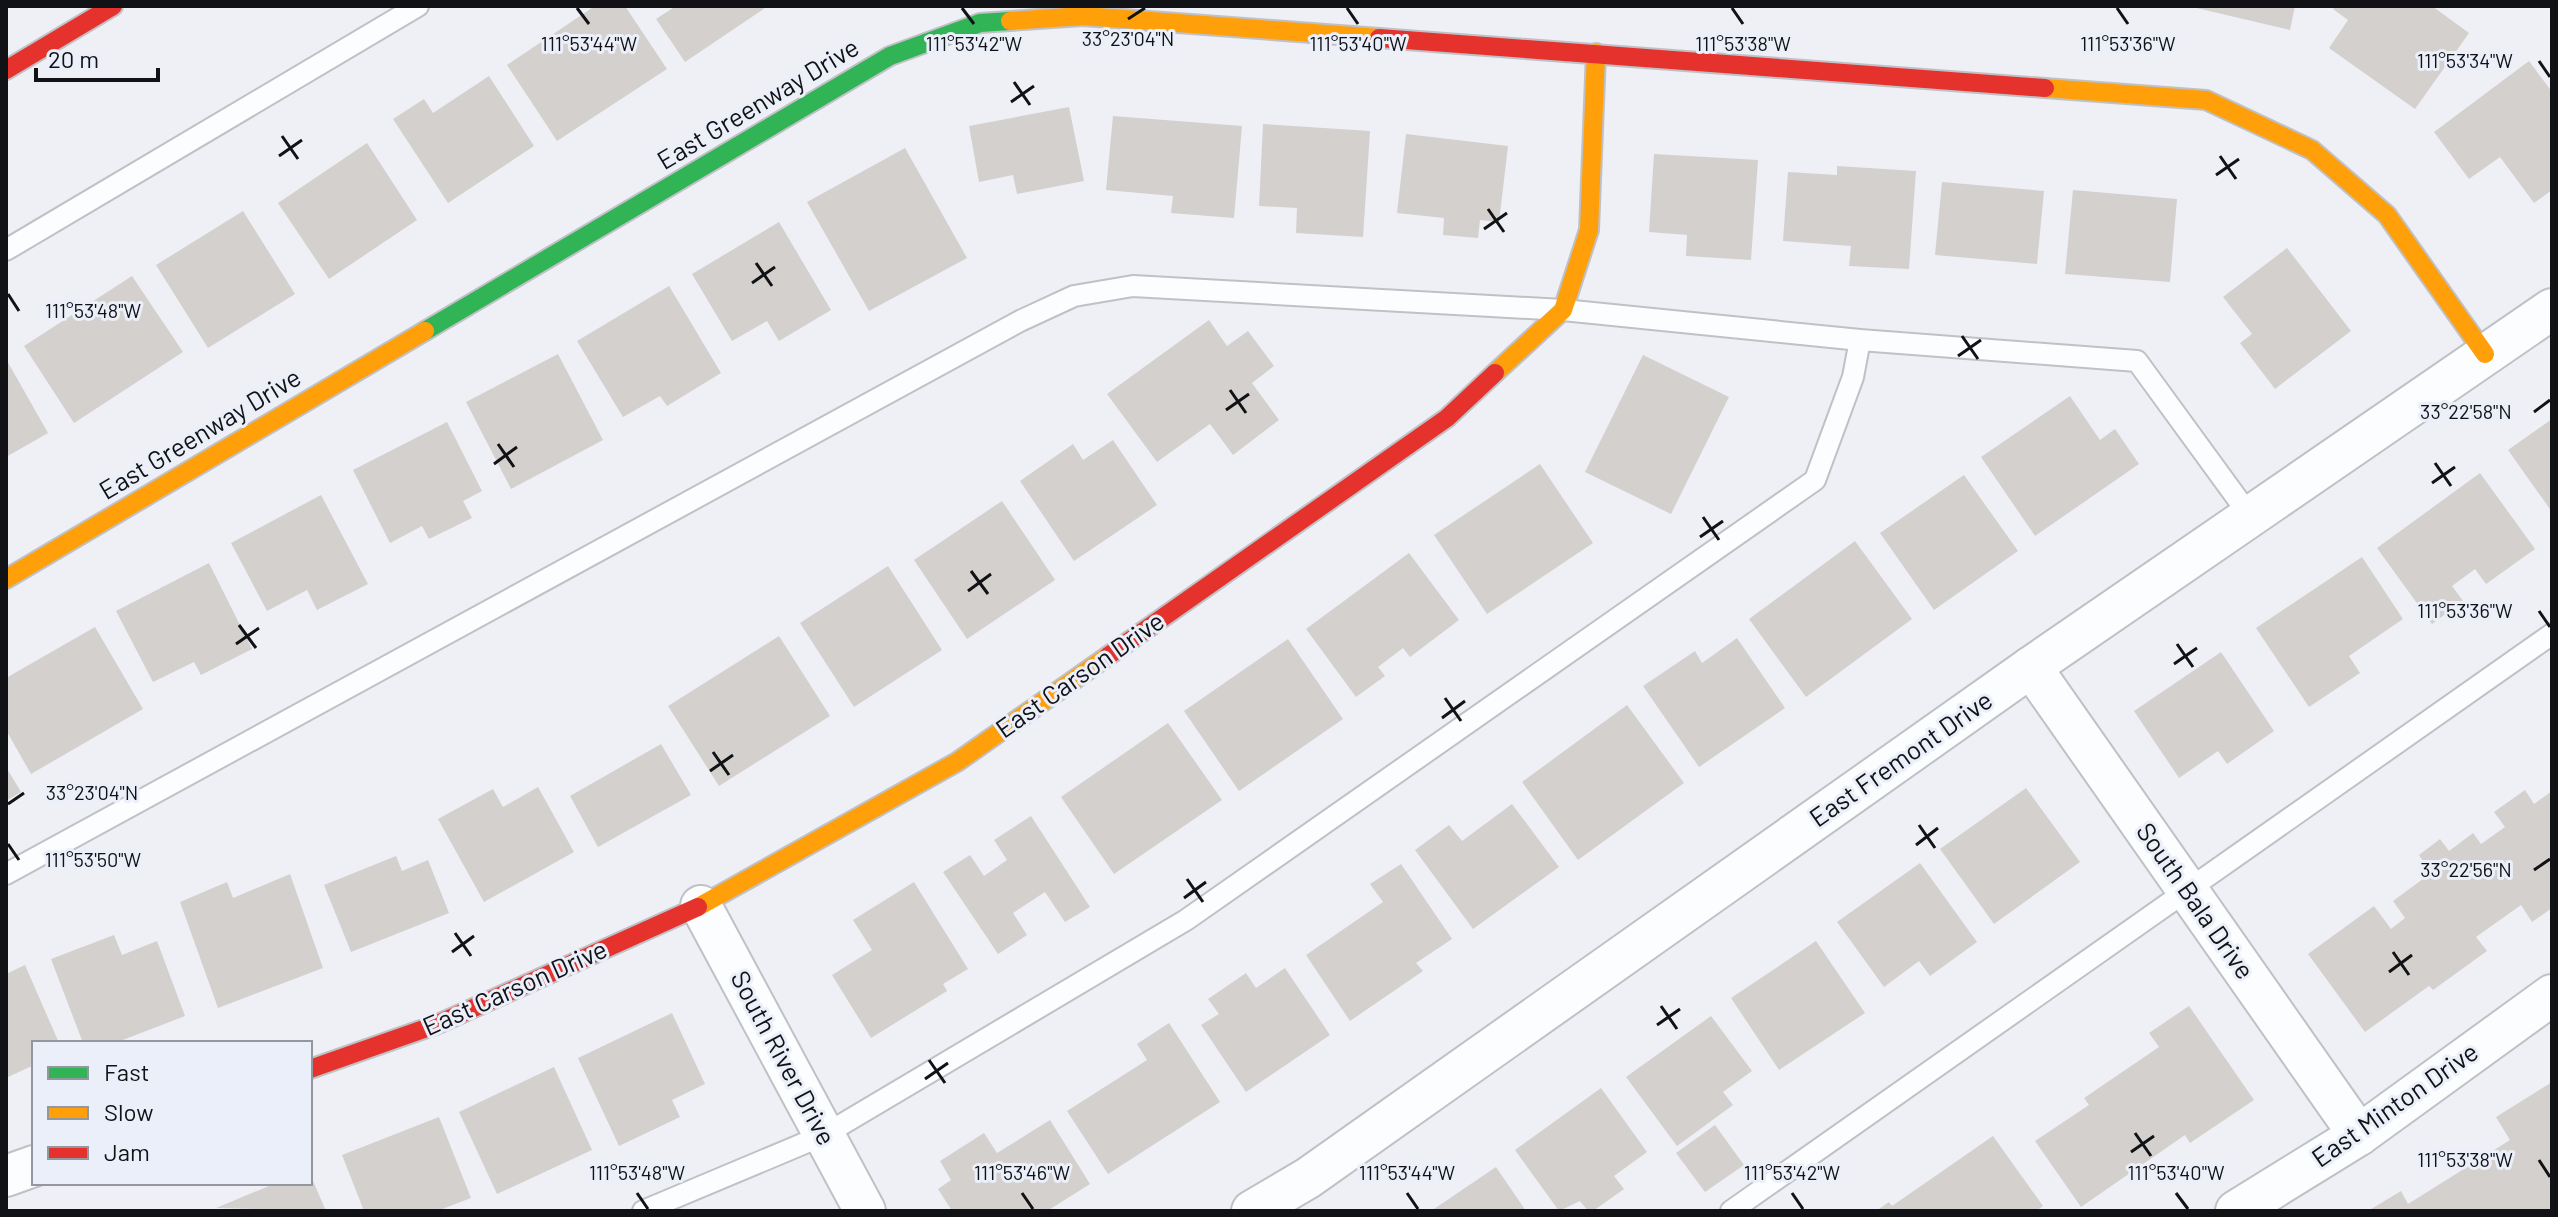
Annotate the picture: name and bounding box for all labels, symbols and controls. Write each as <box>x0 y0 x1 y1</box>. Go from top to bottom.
text: 33°23'04"N <box>1082 26 1174 50</box>
street label: East Greenway Drive <box>651 30 864 175</box>
text: 111°53'44"W <box>541 31 638 55</box>
text: 111°53'42"W <box>926 31 1023 55</box>
text: 111°53'40"W <box>1310 31 1407 55</box>
text: 111°53'38"W <box>1695 31 1791 55</box>
text: 111°53'36"W <box>2080 31 2176 55</box>
scale bar <box>36 32 158 82</box>
text: 20 m <box>48 44 99 73</box>
text: 111°53'34"W <box>2417 48 2513 72</box>
text: 111°53'48"W <box>45 298 141 322</box>
street label: East Greenway Drive <box>93 360 306 505</box>
text: 33°22'58"N <box>2420 399 2512 423</box>
text: 111°53'36"W <box>2417 598 2513 622</box>
street label: East Carson Drive <box>989 604 1169 743</box>
street label: East Fremont Drive <box>1803 683 1997 832</box>
text: 33°23'04"N <box>46 780 138 804</box>
street label: South Bala Drive <box>2131 816 2262 984</box>
text: 111°53'50"W <box>45 847 142 871</box>
text: 33°22'56"N <box>2420 857 2512 881</box>
street label: East Carson Drive <box>418 932 611 1041</box>
street label: South River Drive <box>725 965 843 1150</box>
street label: East Minton Drive <box>2305 1035 2483 1173</box>
legend <box>32 1041 312 1185</box>
text: Fast <box>104 1057 149 1086</box>
text: Slow <box>104 1097 153 1126</box>
text: Jam <box>104 1137 150 1166</box>
text: 111°53'38"W <box>2417 1147 2513 1171</box>
text: 111°53'48"W <box>589 1160 685 1184</box>
text: 111°53'46"W <box>974 1160 1070 1184</box>
text: 111°53'44"W <box>1359 1160 1456 1184</box>
text: 111°53'42"W <box>1744 1160 1841 1184</box>
text: 111°53'40"W <box>2128 1160 2225 1184</box>

